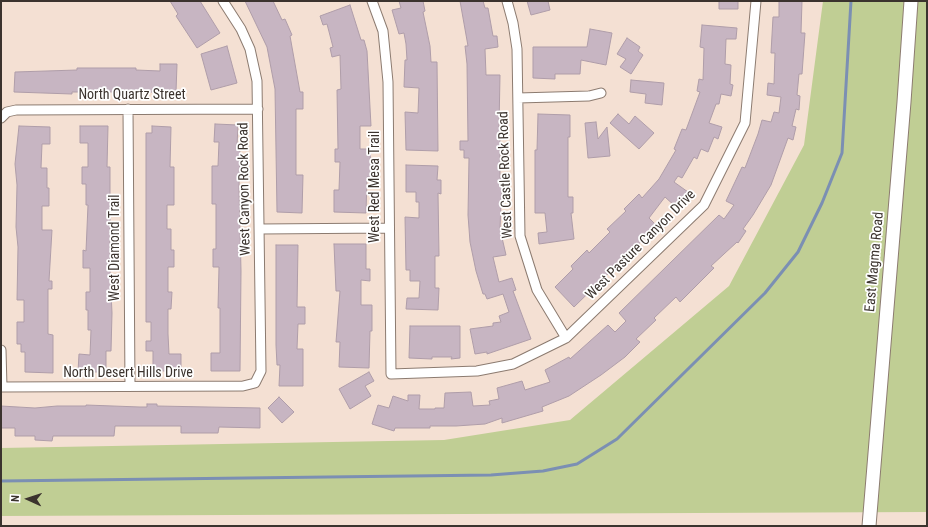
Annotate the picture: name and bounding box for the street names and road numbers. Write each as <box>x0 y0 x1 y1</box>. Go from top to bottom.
street label: North Quartz Street <box>78 87 186 103</box>
street label: West Castle Rock Road <box>495 111 517 239</box>
street label: West Canyon Rock Road <box>235 122 255 256</box>
street label: West Red Mesa Trail <box>367 131 383 243</box>
street label: West Pasture Canyon Drive <box>583 187 699 303</box>
street label: West Diamond Trail <box>107 194 123 302</box>
street label: East Magma Road <box>862 211 888 313</box>
street label: North Desert Hills Drive <box>63 365 193 381</box>

